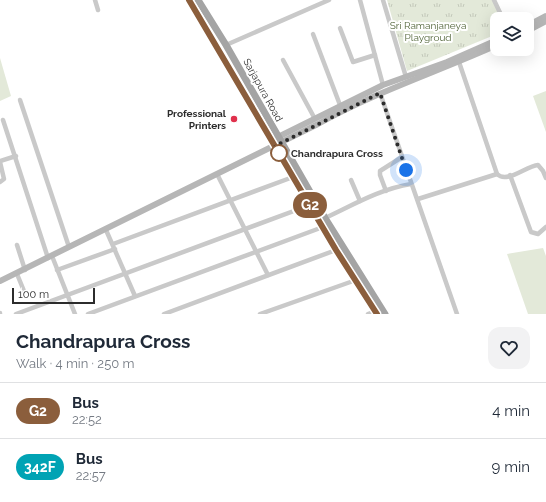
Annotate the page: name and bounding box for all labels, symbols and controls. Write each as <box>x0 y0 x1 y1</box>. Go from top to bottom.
map controls <box>490 12 534 56</box>
button: layers <box>490 12 534 56</box>
park label: Sri Ramanjaneya Playgroud <box>390 20 466 43</box>
street label: Sarjapura Road <box>241 57 285 123</box>
place label: Professional Printers <box>167 108 227 131</box>
marker: Professional Printers <box>229 114 239 124</box>
marker: Chandrapura Cross <box>270 144 288 162</box>
place label: Chandrapura Cross <box>291 148 383 159</box>
your location <box>396 160 416 180</box>
line badge: G2 <box>292 192 328 218</box>
text: G2 <box>301 197 319 213</box>
scale bar <box>12 286 95 305</box>
text: 100 m <box>18 288 49 301</box>
button: heart <box>488 327 530 369</box>
text: Chandrapura Cross <box>16 330 190 352</box>
text: Walk · 4 min · 250 m <box>16 356 134 371</box>
text: Bus <box>72 394 99 412</box>
text: 4 min <box>492 402 530 420</box>
text: G2 <box>29 403 47 419</box>
text: 22:52 <box>72 412 102 427</box>
text: Bus <box>76 450 103 468</box>
text: 9 min <box>492 458 530 476</box>
text: 342F <box>24 459 56 475</box>
text: 22:57 <box>76 468 106 483</box>

